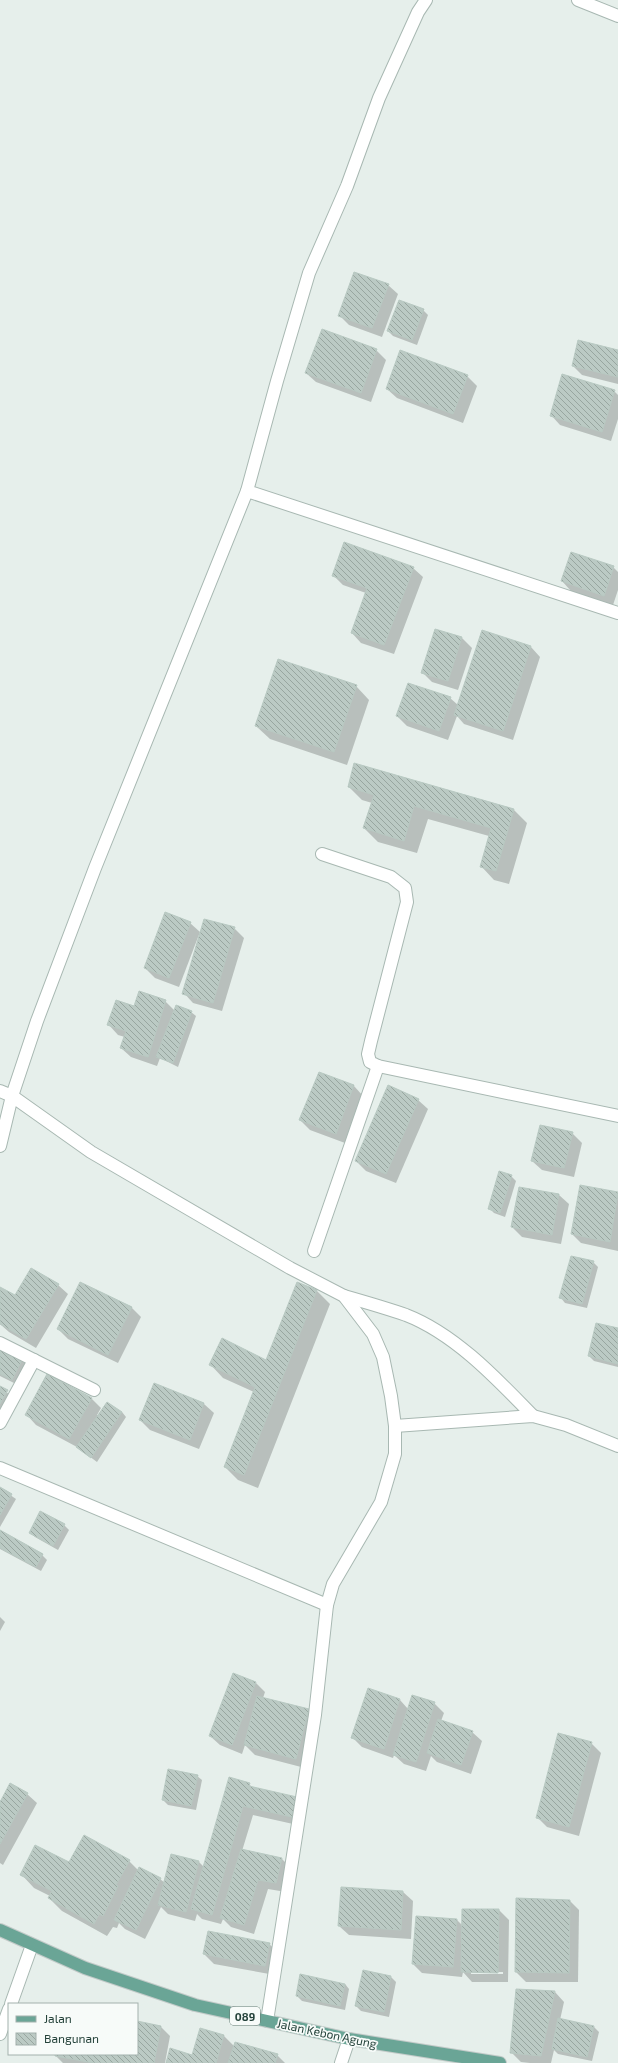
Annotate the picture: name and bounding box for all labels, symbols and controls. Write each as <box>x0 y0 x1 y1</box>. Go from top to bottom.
legend <box>8 2003 138 2055</box>
road number: 089 <box>230 2007 260 2025</box>
text: Jalan <box>44 2011 72 2025</box>
street label: Jalan Kebon Agung <box>276 2016 378 2050</box>
text: Bangunan <box>44 2031 99 2045</box>

